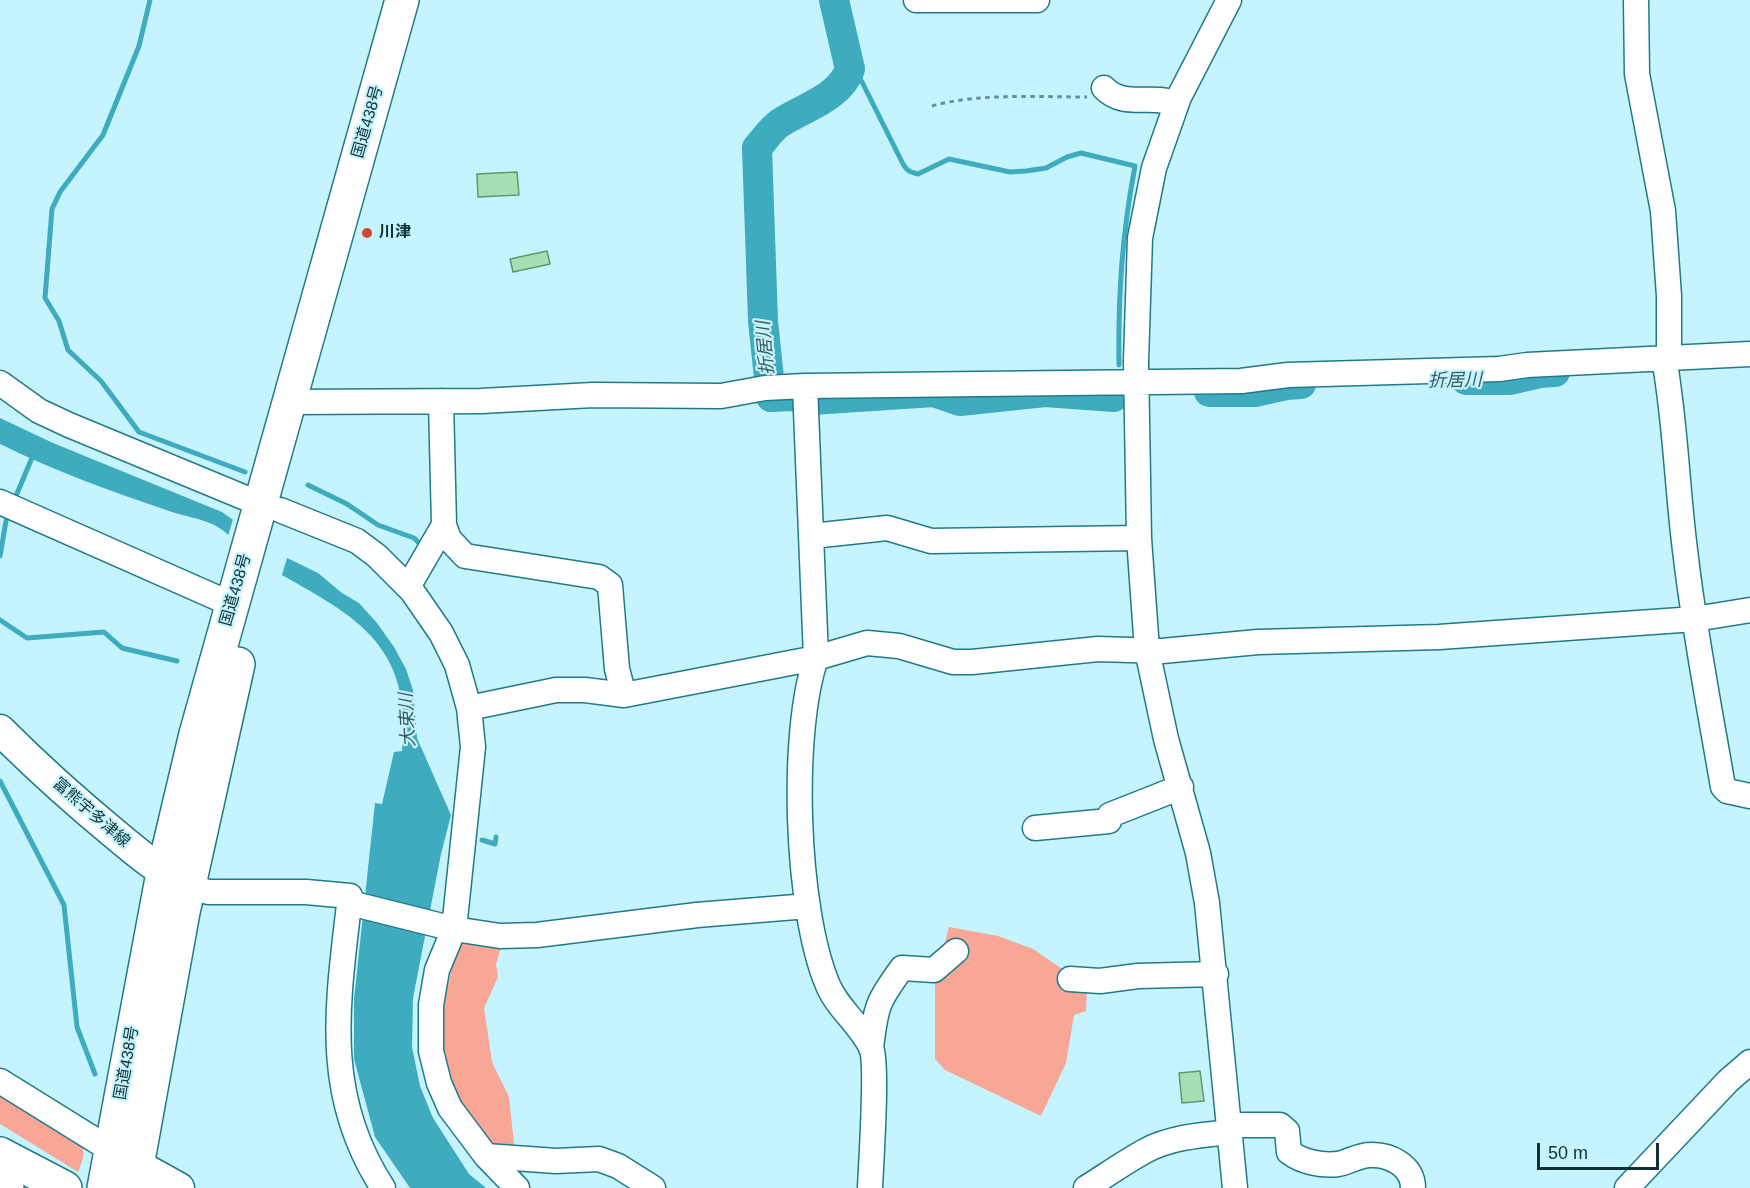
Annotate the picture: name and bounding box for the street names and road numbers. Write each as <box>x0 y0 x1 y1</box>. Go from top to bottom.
street label: 国道438号 <box>348 83 388 161</box>
street label: 国道438号 <box>216 551 256 629</box>
street label: 富熊宇多津線 <box>48 774 134 852</box>
street label: 国道438号 <box>111 1025 143 1101</box>

